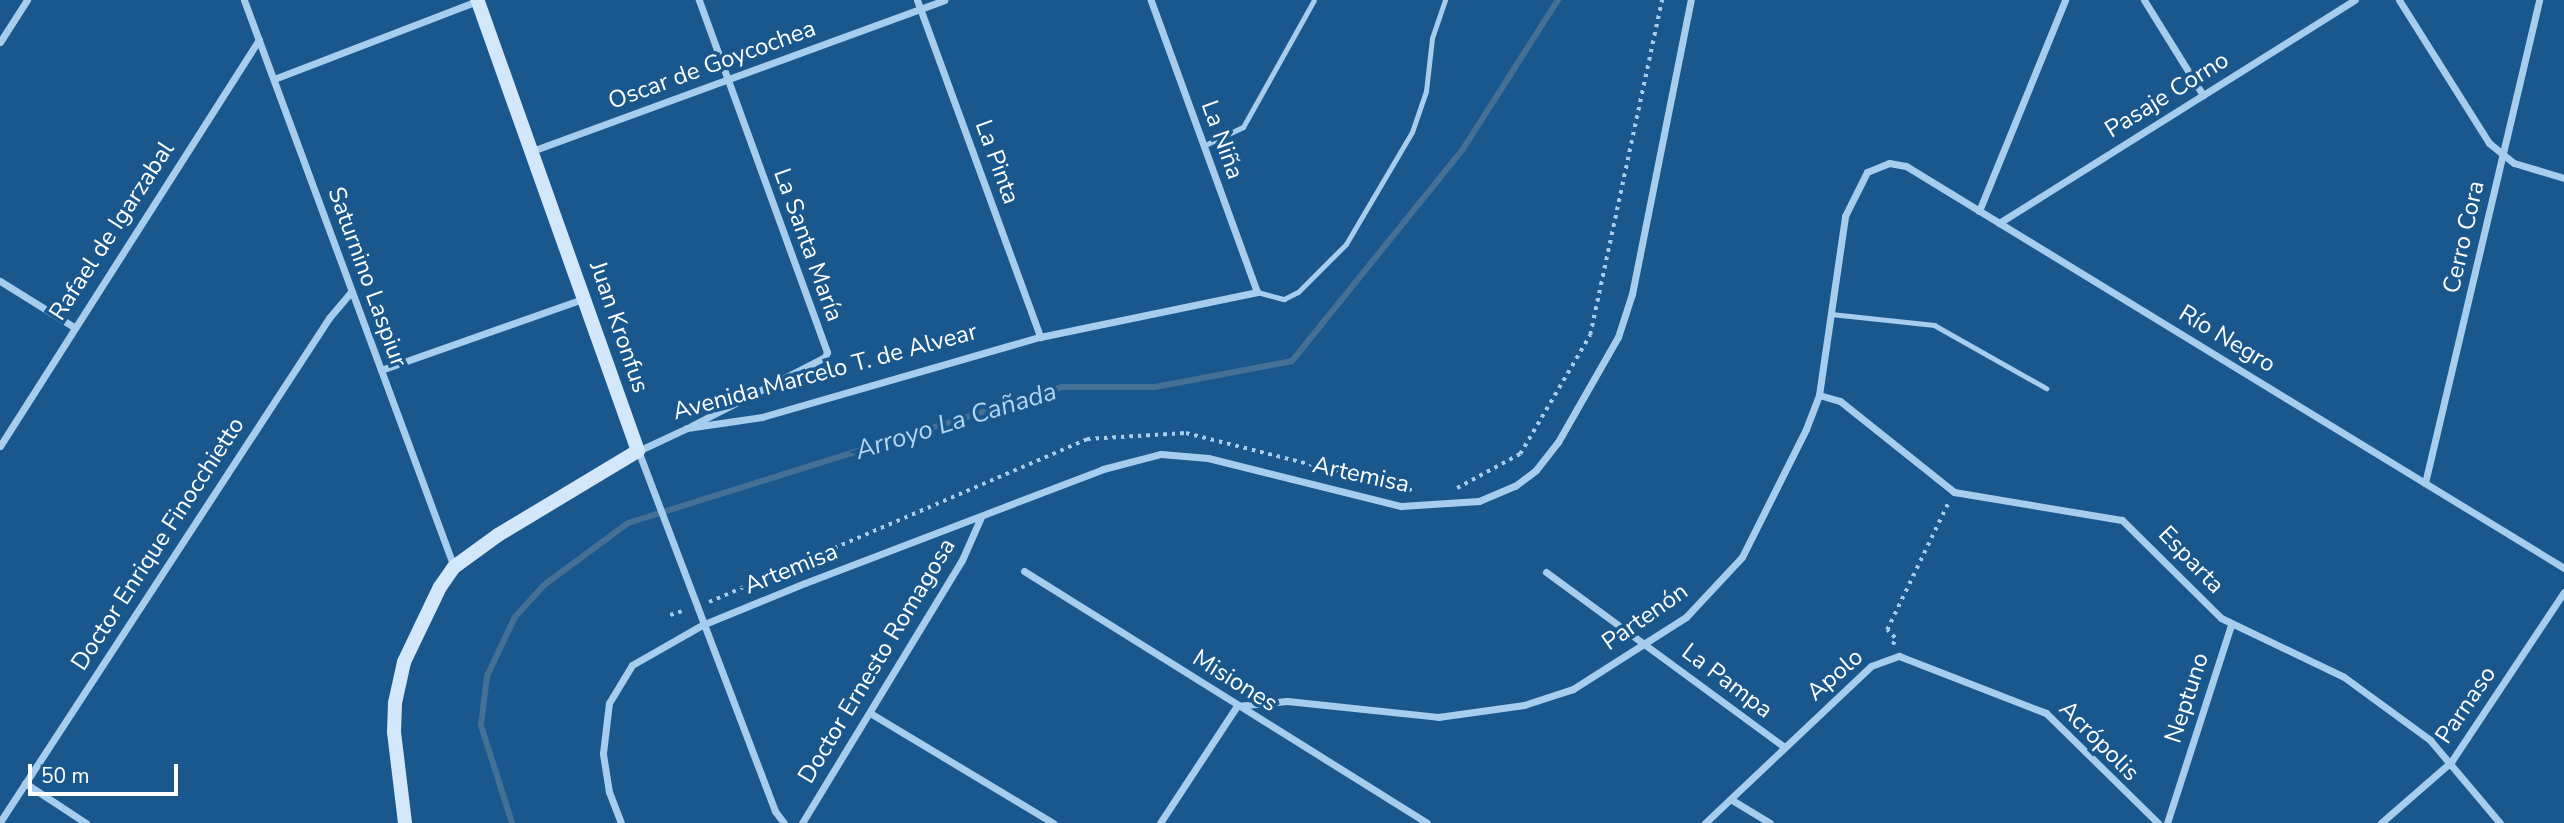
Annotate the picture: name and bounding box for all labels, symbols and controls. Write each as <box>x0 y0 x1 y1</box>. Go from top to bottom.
street label: Oscar de Goycochea <box>604 14 820 116</box>
street label: Pasaje Corno <box>2100 46 2234 144</box>
street label: La Niña <box>1195 97 1249 183</box>
street label: La Pinta <box>969 116 1025 208</box>
street label: Rafael de Igarzabal <box>43 136 181 326</box>
street label: La Santa María <box>767 165 849 325</box>
street label: Cerro Cora <box>2437 178 2491 296</box>
street label: Saturnino Laspiur <box>321 183 413 371</box>
street label: Juan Kronfus <box>583 257 655 397</box>
street label: Río Negro <box>2174 299 2280 379</box>
street label: Avenida Marcelo T. de Alvear <box>670 317 980 427</box>
water label: Arroyo La Cañada <box>852 376 1060 466</box>
street label: Doctor Enrique Finocchietto <box>65 412 251 676</box>
street label: Artemisa <box>1310 451 1412 499</box>
street label: Esparta <box>2152 520 2230 600</box>
street label: Doctor Ernesto Romagosa <box>792 533 962 789</box>
street label: Artemisa <box>740 537 842 601</box>
street label: Partenón <box>1597 577 1693 657</box>
street label: La Pampa <box>1676 637 1778 725</box>
street label: Apolo <box>1801 643 1869 707</box>
street label: Misiones <box>1187 644 1283 718</box>
street label: Neptuno <box>2159 649 2215 747</box>
street label: Parnaso <box>2430 661 2502 749</box>
street label: Acrópolis <box>2053 695 2145 787</box>
scale bar <box>32 750 182 794</box>
text: 50 m <box>41 762 90 790</box>

